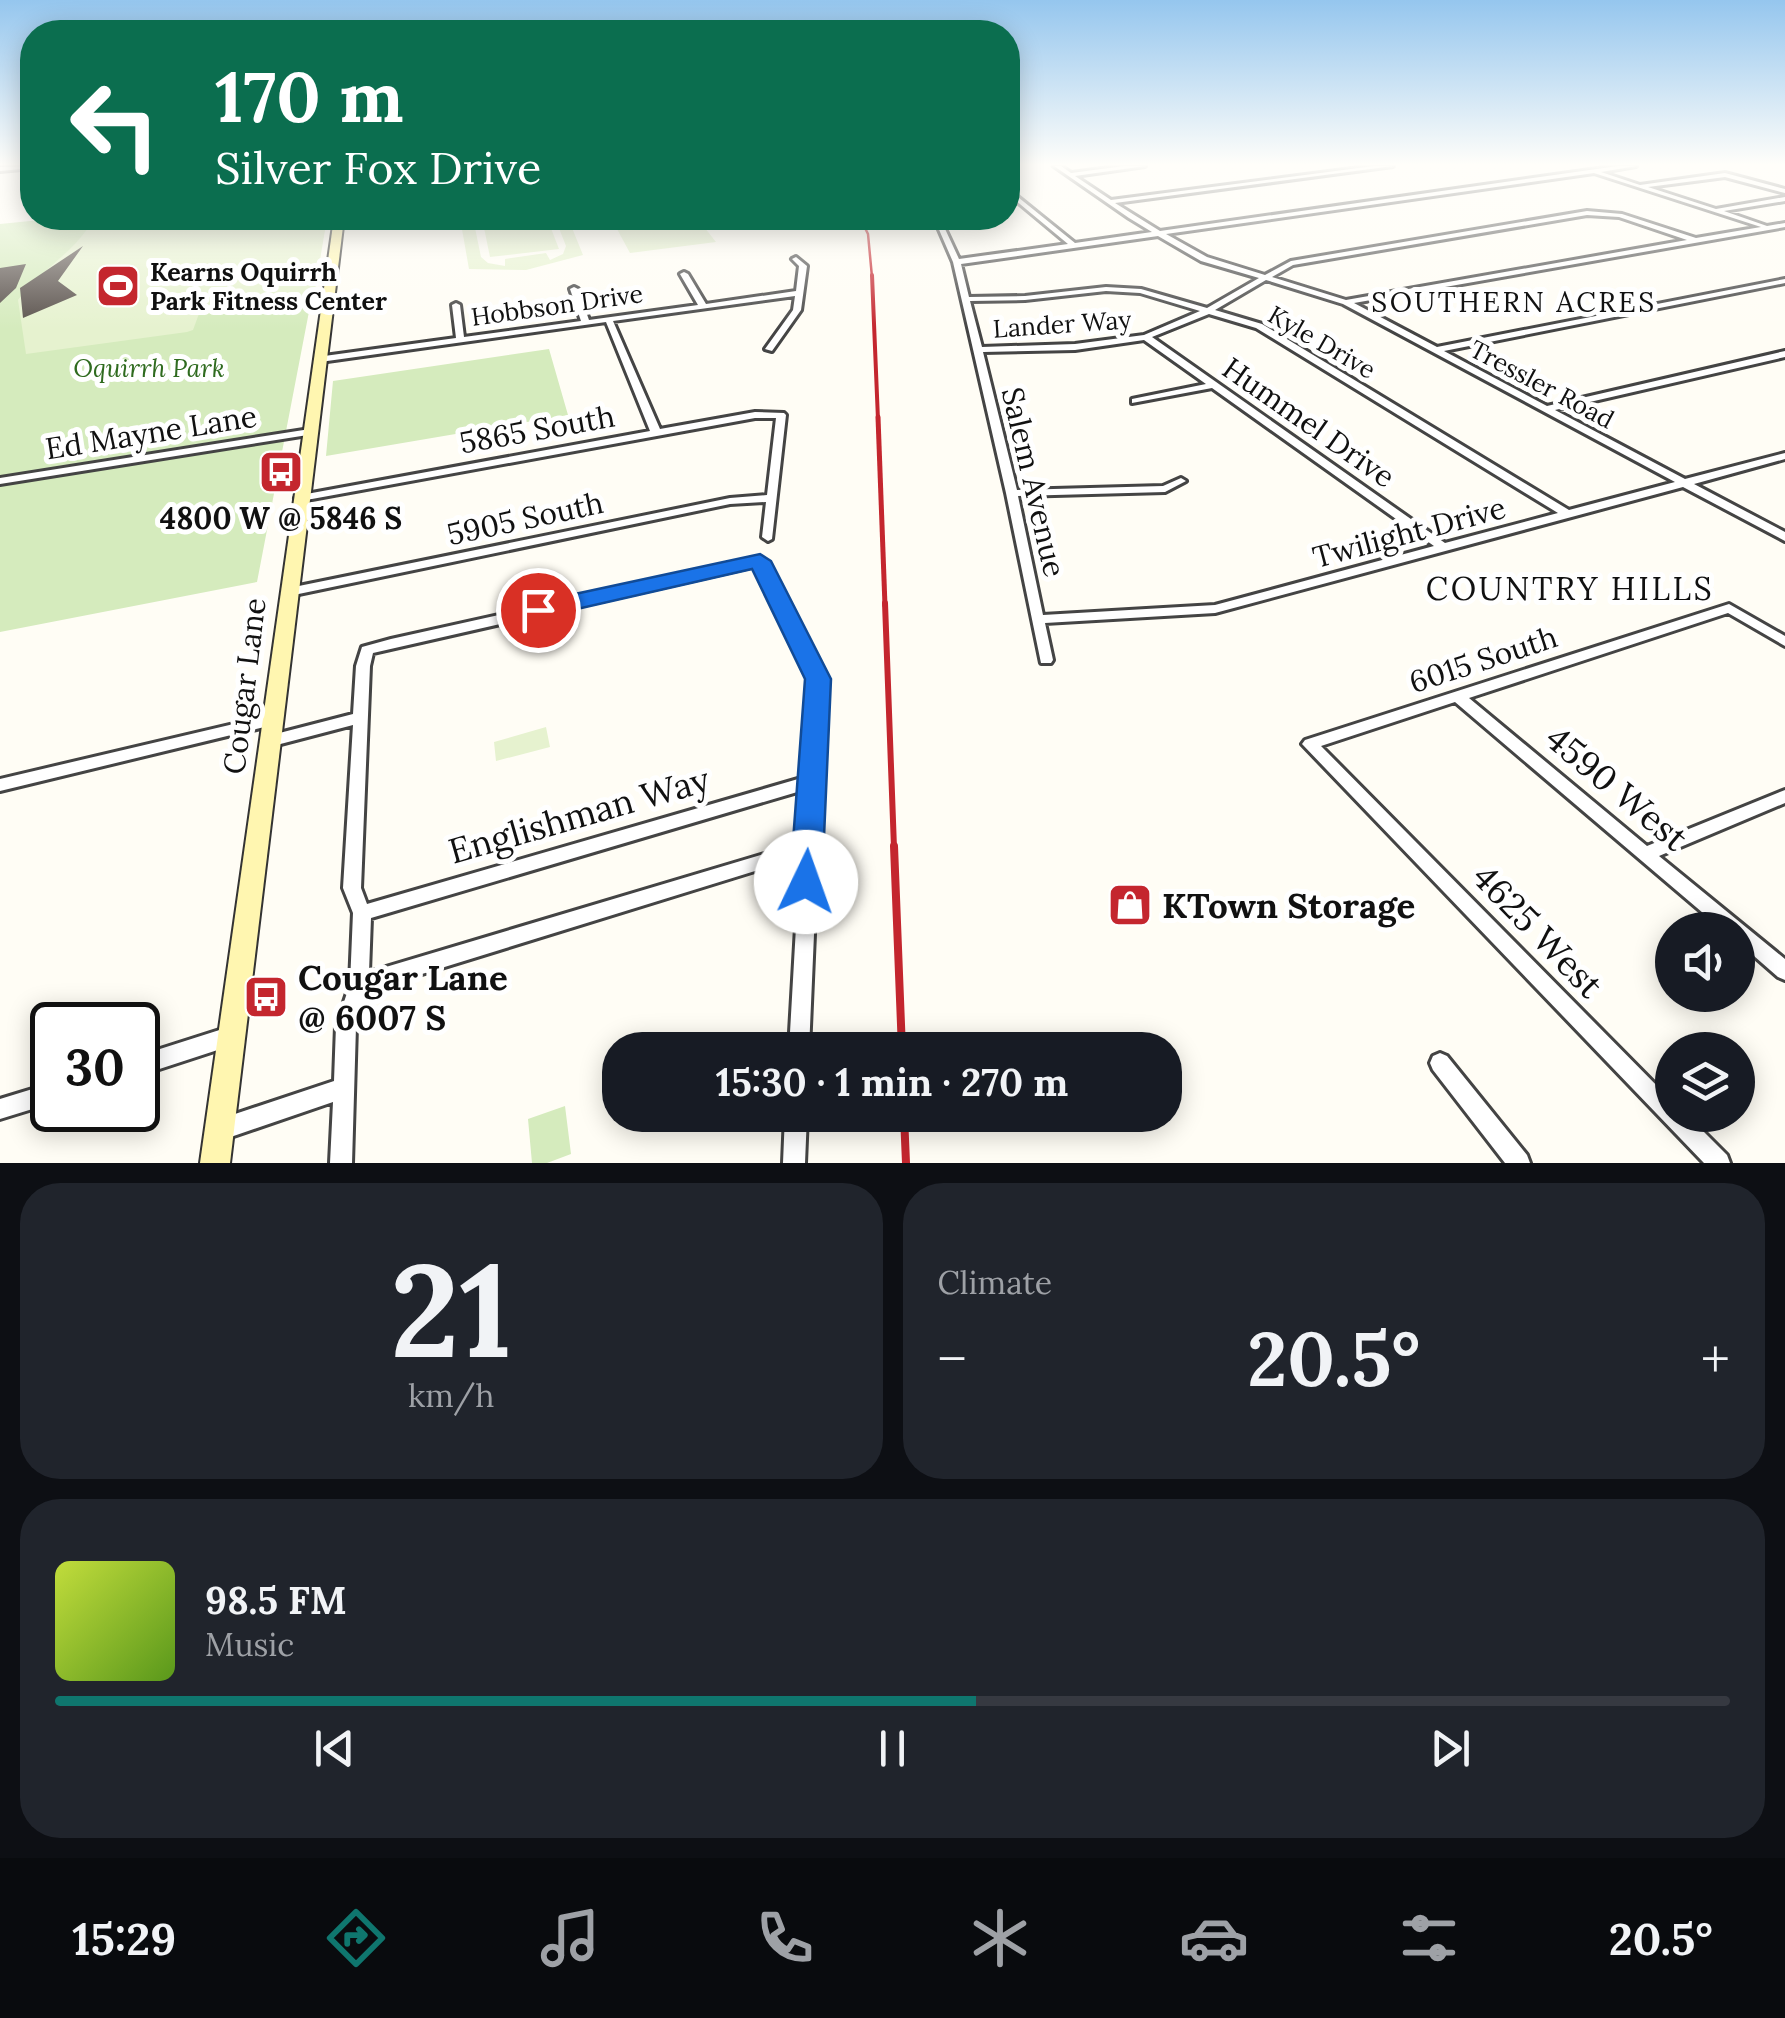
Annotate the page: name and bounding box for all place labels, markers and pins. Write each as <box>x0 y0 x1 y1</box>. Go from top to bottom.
place label: Kearns Oquirrh Park Fitness Center <box>150 256 387 317</box>
sports icon: Kearns Oquirrh Park Fitness Center <box>95 263 141 309</box>
bus stop icon: 4800 W @ 5846 S <box>258 449 304 495</box>
place label: 4800 W @ 5846 S <box>160 499 402 537</box>
pin <box>496 568 581 653</box>
shop icon: KTown Storage <box>1107 882 1153 928</box>
place label: KTown Storage <box>1162 883 1415 928</box>
place label: Cougar Lane @ 6007 S <box>298 955 508 1040</box>
bus stop icon: Cougar Lane @ 6007 S <box>243 974 289 1020</box>

